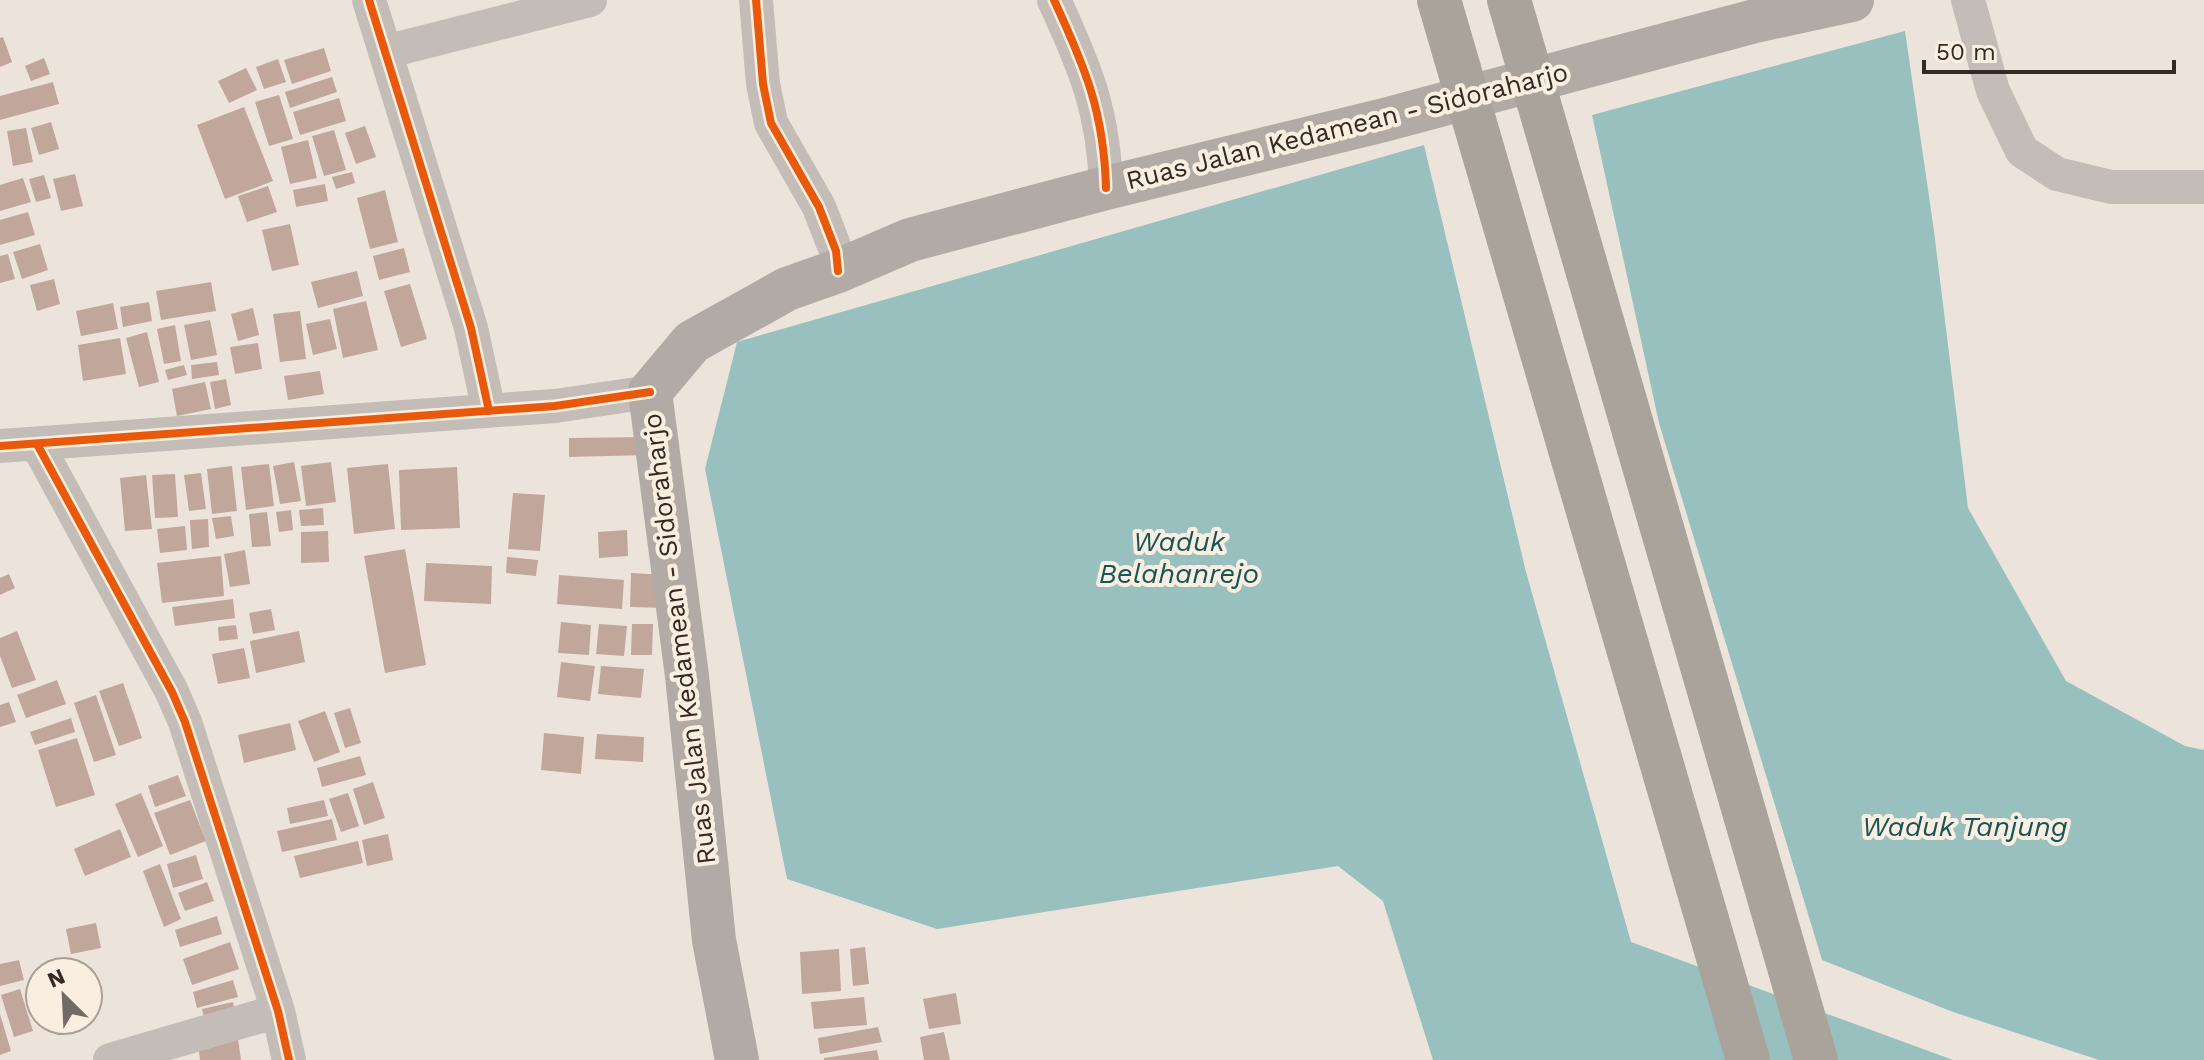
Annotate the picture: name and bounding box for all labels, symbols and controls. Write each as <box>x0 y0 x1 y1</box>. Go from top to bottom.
scale bar <box>1924 24 2174 74</box>
text: 50 m <box>1936 38 1996 66</box>
street label: Ruas Jalan Kedamean - Sidoraharjo <box>1123 57 1571 195</box>
street label: Ruas Jalan Kedamean - Sidoraharjo <box>636 412 722 866</box>
water label: Waduk Belahanrejo <box>1099 525 1259 590</box>
water label: Waduk Tanjung <box>1862 810 2068 843</box>
north arrow <box>24 956 104 1036</box>
text: N <box>44 963 69 993</box>

